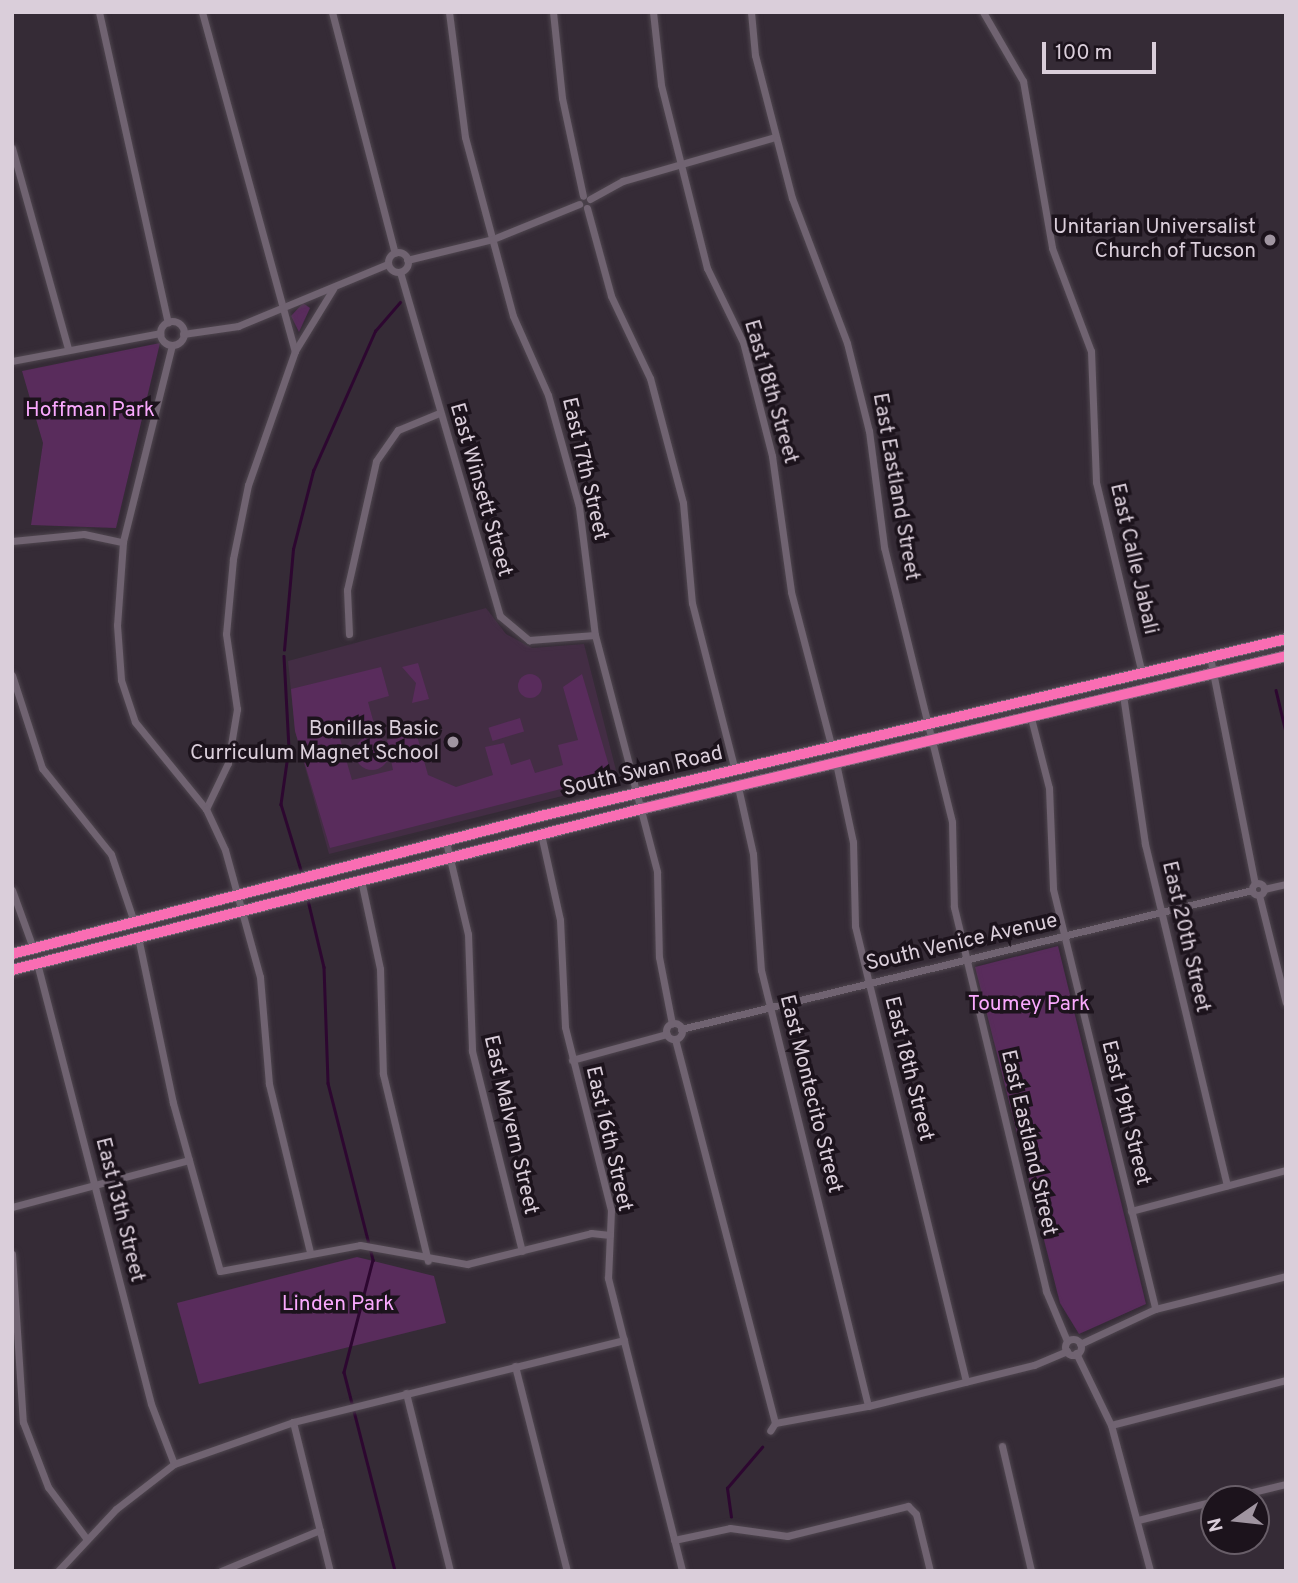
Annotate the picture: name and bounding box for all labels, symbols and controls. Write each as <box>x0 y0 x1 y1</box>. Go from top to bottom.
scale bar <box>1046 28 1160 72</box>
text: 100 m <box>1055 40 1112 67</box>
place label: Unitarian Universalist Church of Tucson <box>1053 215 1256 265</box>
marker: Unitarian Universalist Church of Tucson <box>1262 232 1278 248</box>
street label: East 18th Street <box>737 317 803 467</box>
street label: East Eastland Street <box>866 391 924 583</box>
street label: East 17th Street <box>555 395 613 543</box>
park label: Hoffman Park <box>25 398 155 424</box>
street label: East Winsett Street <box>443 400 517 580</box>
street label: East Calle Jabali <box>1103 481 1163 637</box>
place label: Bonillas Basic Curriculum Magnet School <box>190 717 439 767</box>
marker: Bonillas Basic Curriculum Magnet School <box>445 734 461 750</box>
street label: South Swan Road <box>561 741 725 803</box>
street label: East 20th Street <box>1155 859 1215 1015</box>
street label: South Venice Avenue <box>863 909 1061 977</box>
street label: East Montecito Street <box>773 992 847 1196</box>
park label: Toumey Park <box>968 992 1090 1018</box>
street label: East 18th Street <box>878 994 938 1144</box>
street label: East Malvern Street <box>477 1033 543 1217</box>
street label: East 19th Street <box>1095 1038 1155 1188</box>
street label: East Eastland Street <box>994 1047 1062 1239</box>
street label: East 16th Street <box>579 1064 637 1214</box>
street label: East 13th Street <box>89 1135 149 1285</box>
park label: Linden Park <box>282 1292 394 1318</box>
north arrow <box>1200 1485 1270 1555</box>
text: N <box>1203 1515 1230 1534</box>

